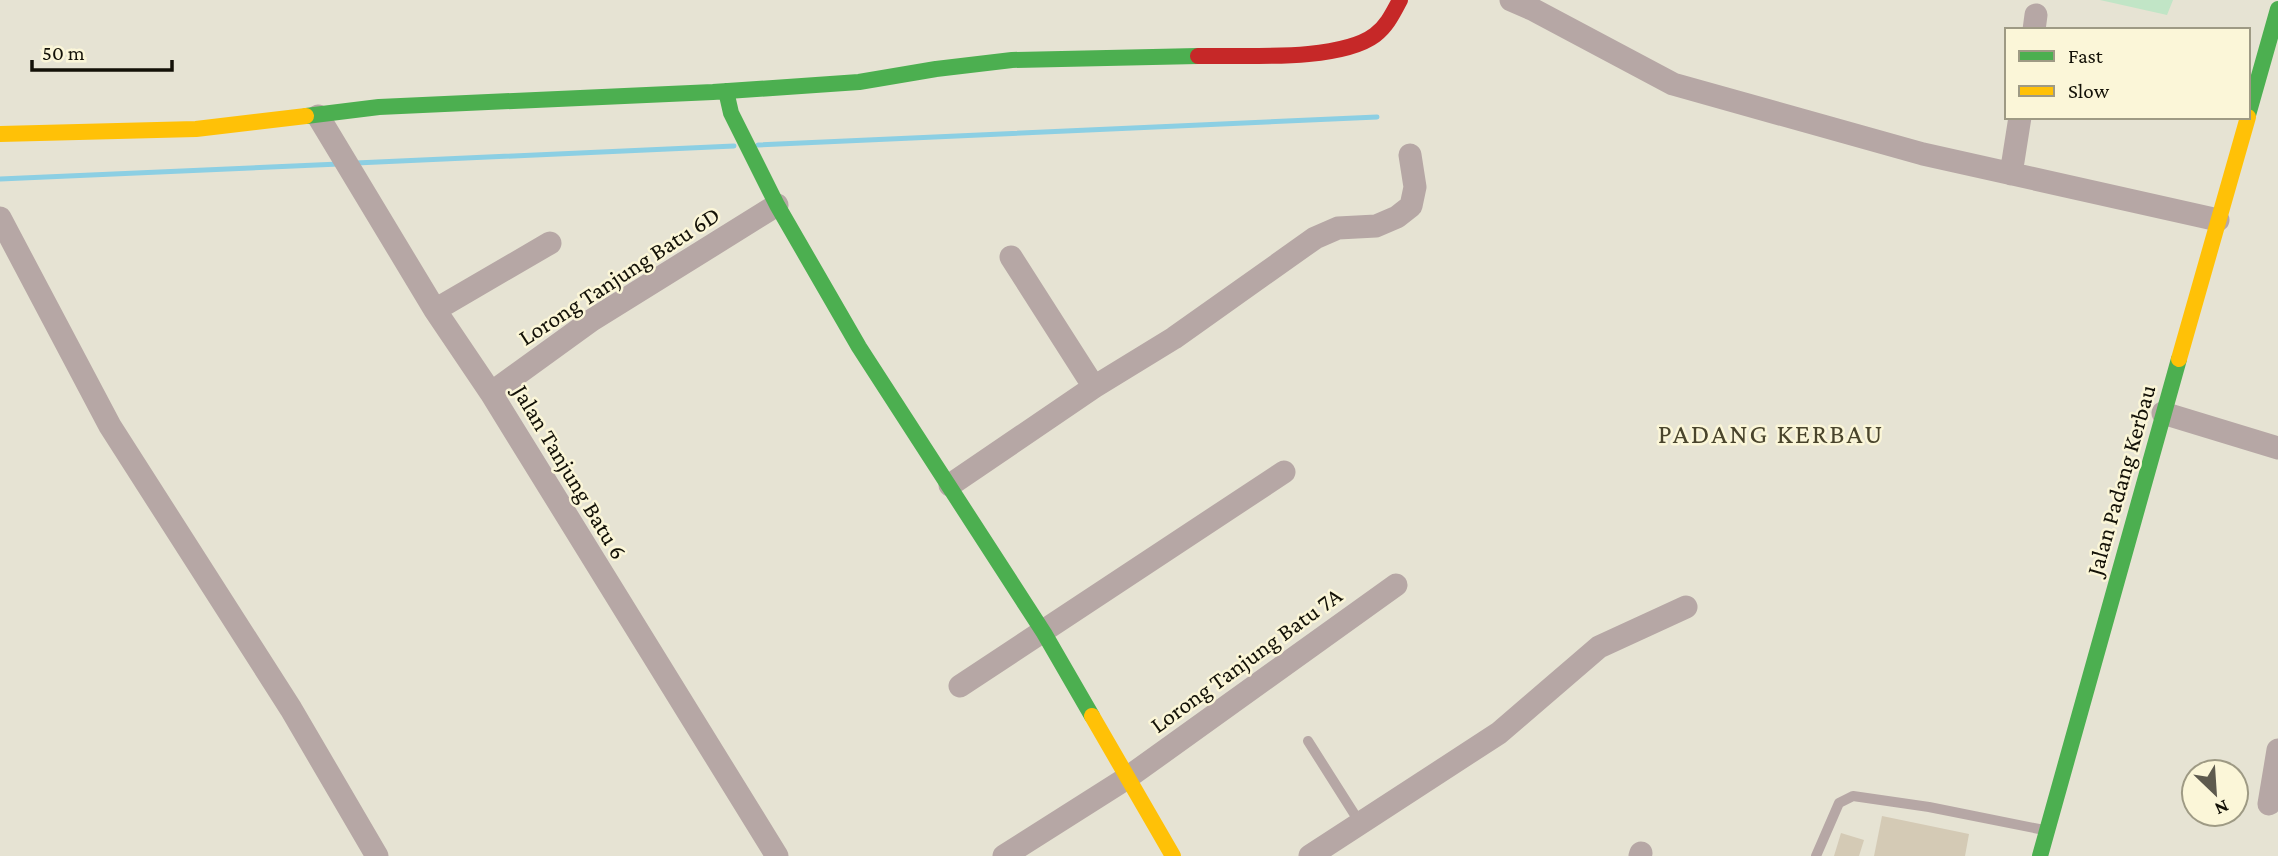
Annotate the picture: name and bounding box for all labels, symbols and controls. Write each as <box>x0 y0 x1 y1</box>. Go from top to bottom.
scale bar <box>32 28 172 72</box>
legend <box>2005 28 2250 119</box>
text: 50 m <box>42 41 85 65</box>
text: Fast <box>2068 44 2104 68</box>
text: Slow <box>2068 79 2110 103</box>
street label: Lorong Tanjung Batu 6D <box>513 200 724 351</box>
street label: Jalan Tanjung Batu 6 <box>507 378 633 564</box>
street label: Jalan Padang Kerbau <box>2080 381 2161 580</box>
district label: PADANG KERBAU <box>1658 418 1884 449</box>
street label: Lorong Tanjung Batu 7A <box>1145 581 1347 738</box>
north arrow <box>2180 758 2250 828</box>
text: N <box>2212 796 2232 820</box>

